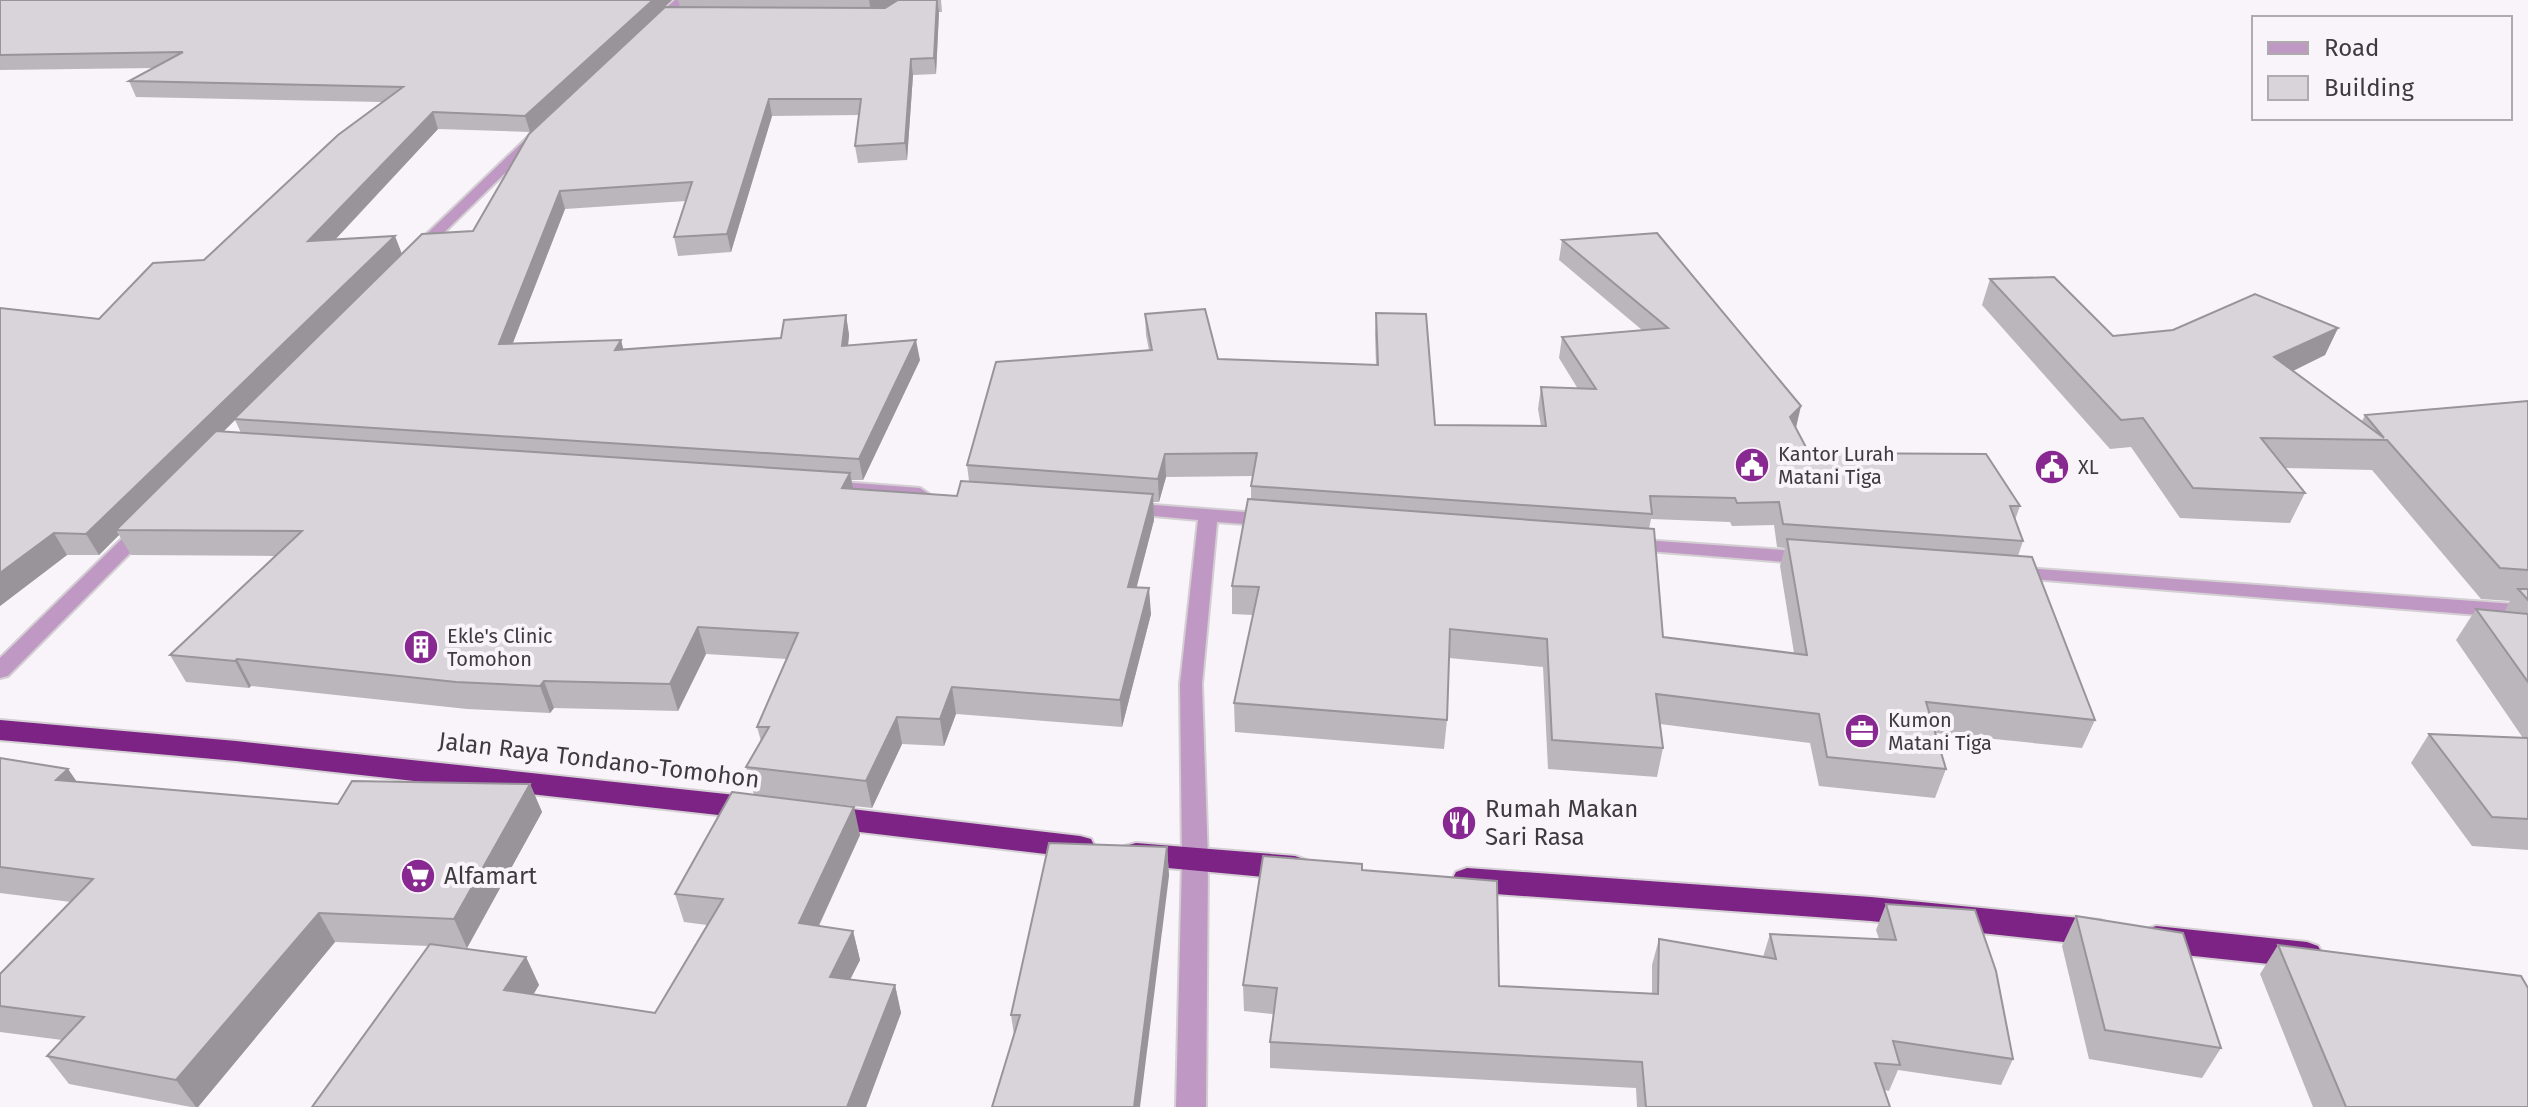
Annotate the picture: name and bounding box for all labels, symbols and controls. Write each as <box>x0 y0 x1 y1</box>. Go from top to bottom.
legend <box>2252 16 2512 120</box>
text: Road <box>2324 34 2379 62</box>
text: Building <box>2324 74 2414 102</box>
place label: Kantor Lurah Matani Tiga <box>1778 442 1895 489</box>
public building icon: Kantor Lurah Matani Tiga <box>1733 446 1771 484</box>
public building icon: XL <box>2033 448 2071 486</box>
place label: XL <box>2078 455 2099 479</box>
place label: Ekle's Clinic Tomohon <box>447 624 553 671</box>
building icon: Ekle's Clinic Tomohon <box>402 628 440 666</box>
place label: Kumon Matani Tiga <box>1888 708 1992 755</box>
office icon: Kumon Matani Tiga <box>1843 712 1881 750</box>
street label: Jalan Raya Tondano-Tomohon <box>437 726 761 794</box>
place label: Rumah Makan Sari Rasa <box>1485 795 1638 851</box>
restaurant icon: Rumah Makan Sari Rasa <box>1440 804 1478 842</box>
supermarket icon: Alfamart <box>399 857 437 895</box>
place label: Alfamart <box>444 862 537 890</box>

